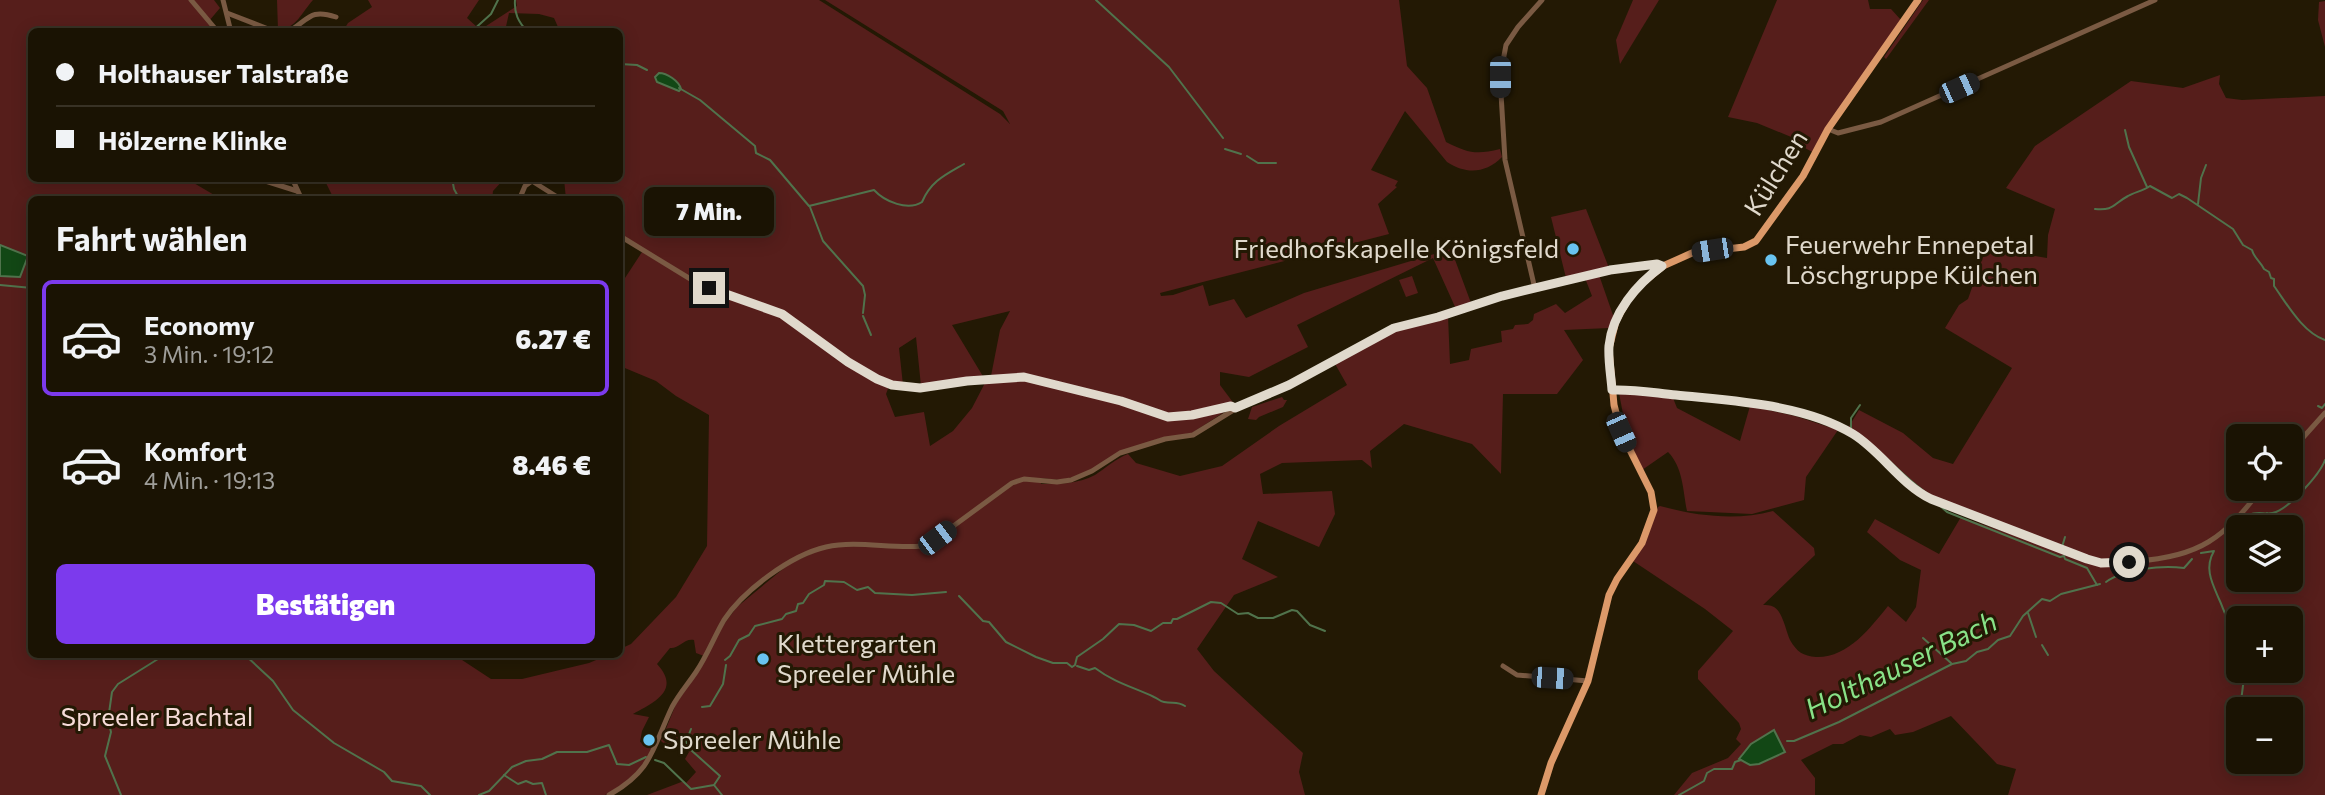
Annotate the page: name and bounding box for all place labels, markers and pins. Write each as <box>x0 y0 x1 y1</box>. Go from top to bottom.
place label: Feuerwehr Ennepetal Löschgruppe Külchen <box>1785 228 2038 289</box>
place label: Friedhofskapelle Königsfeld <box>1234 232 1559 263</box>
marker: Friedhofskapelle Königsfeld <box>1565 241 1581 257</box>
marker: Feuerwehr Ennepetal Löschgruppe Külchen <box>1763 252 1779 268</box>
place label: Klettergarten Spreeler Mühle <box>777 627 955 688</box>
marker: Klettergarten Spreeler Mühle <box>755 651 771 667</box>
place label: Spreeler Mühle <box>663 723 841 754</box>
marker: Spreeler Mühle <box>641 732 657 748</box>

